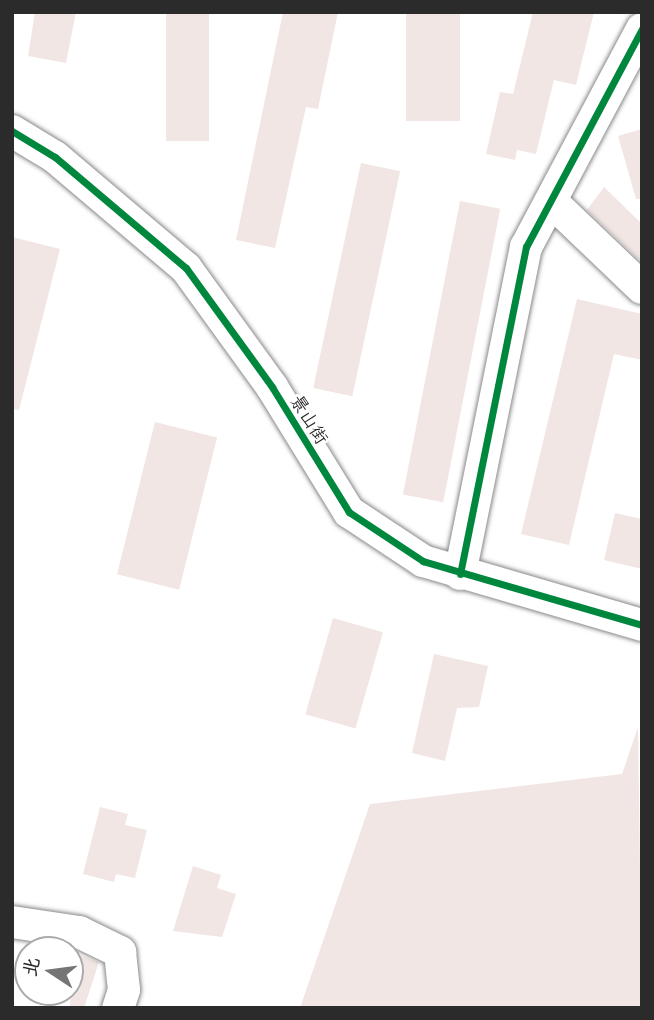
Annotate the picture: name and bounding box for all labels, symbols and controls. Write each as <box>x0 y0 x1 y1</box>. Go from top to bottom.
street label: 景山街 <box>287 390 333 448</box>
north arrow <box>14 936 84 1006</box>
text: 北 <box>16 955 44 979</box>

